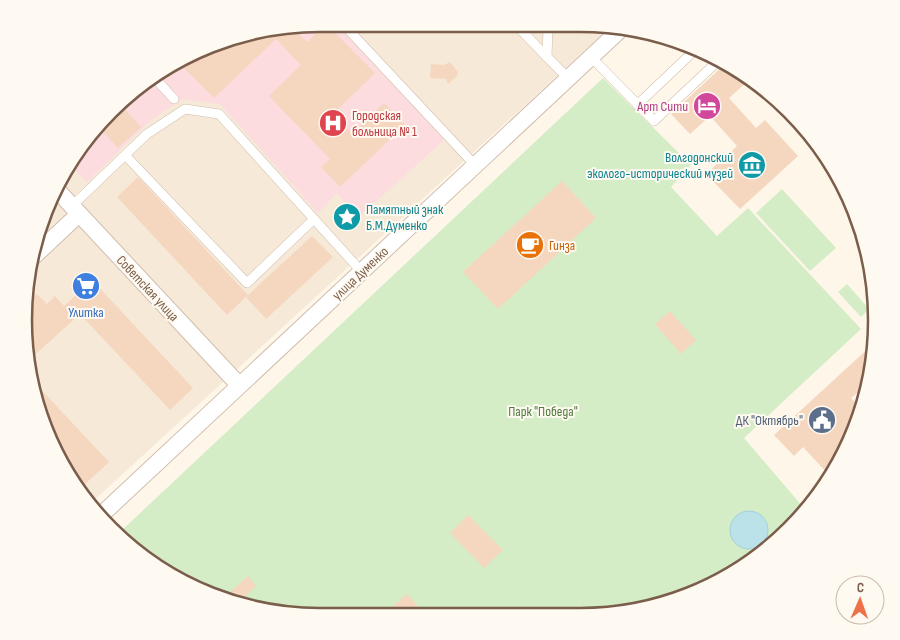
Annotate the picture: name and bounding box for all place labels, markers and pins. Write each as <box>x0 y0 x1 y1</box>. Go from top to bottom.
hotel icon: Арт Сити <box>692 91 722 121</box>
place label: Арт Сити <box>636 98 688 115</box>
place label: Городская больница № 1 <box>352 107 417 140</box>
hospital icon: Городская больница № 1 <box>318 108 348 138</box>
place label: Волгодонский эколого-исторический музей <box>587 149 733 182</box>
museum icon: Волгодонский эколого-исторический музей <box>737 150 767 180</box>
place label: Памятный знак Б.М.Думенко <box>366 201 444 234</box>
place icon: Памятный знак Б.М.Думенко <box>332 202 362 232</box>
cafe icon: Гинза <box>515 230 545 260</box>
place label: Гинза <box>549 237 575 254</box>
supermarket icon: Улитка <box>71 271 101 301</box>
place label: Улитка <box>68 304 104 321</box>
public building icon: ДК "Октябрь" <box>807 405 837 435</box>
place label: ДК "Октябрь" <box>736 412 803 429</box>

